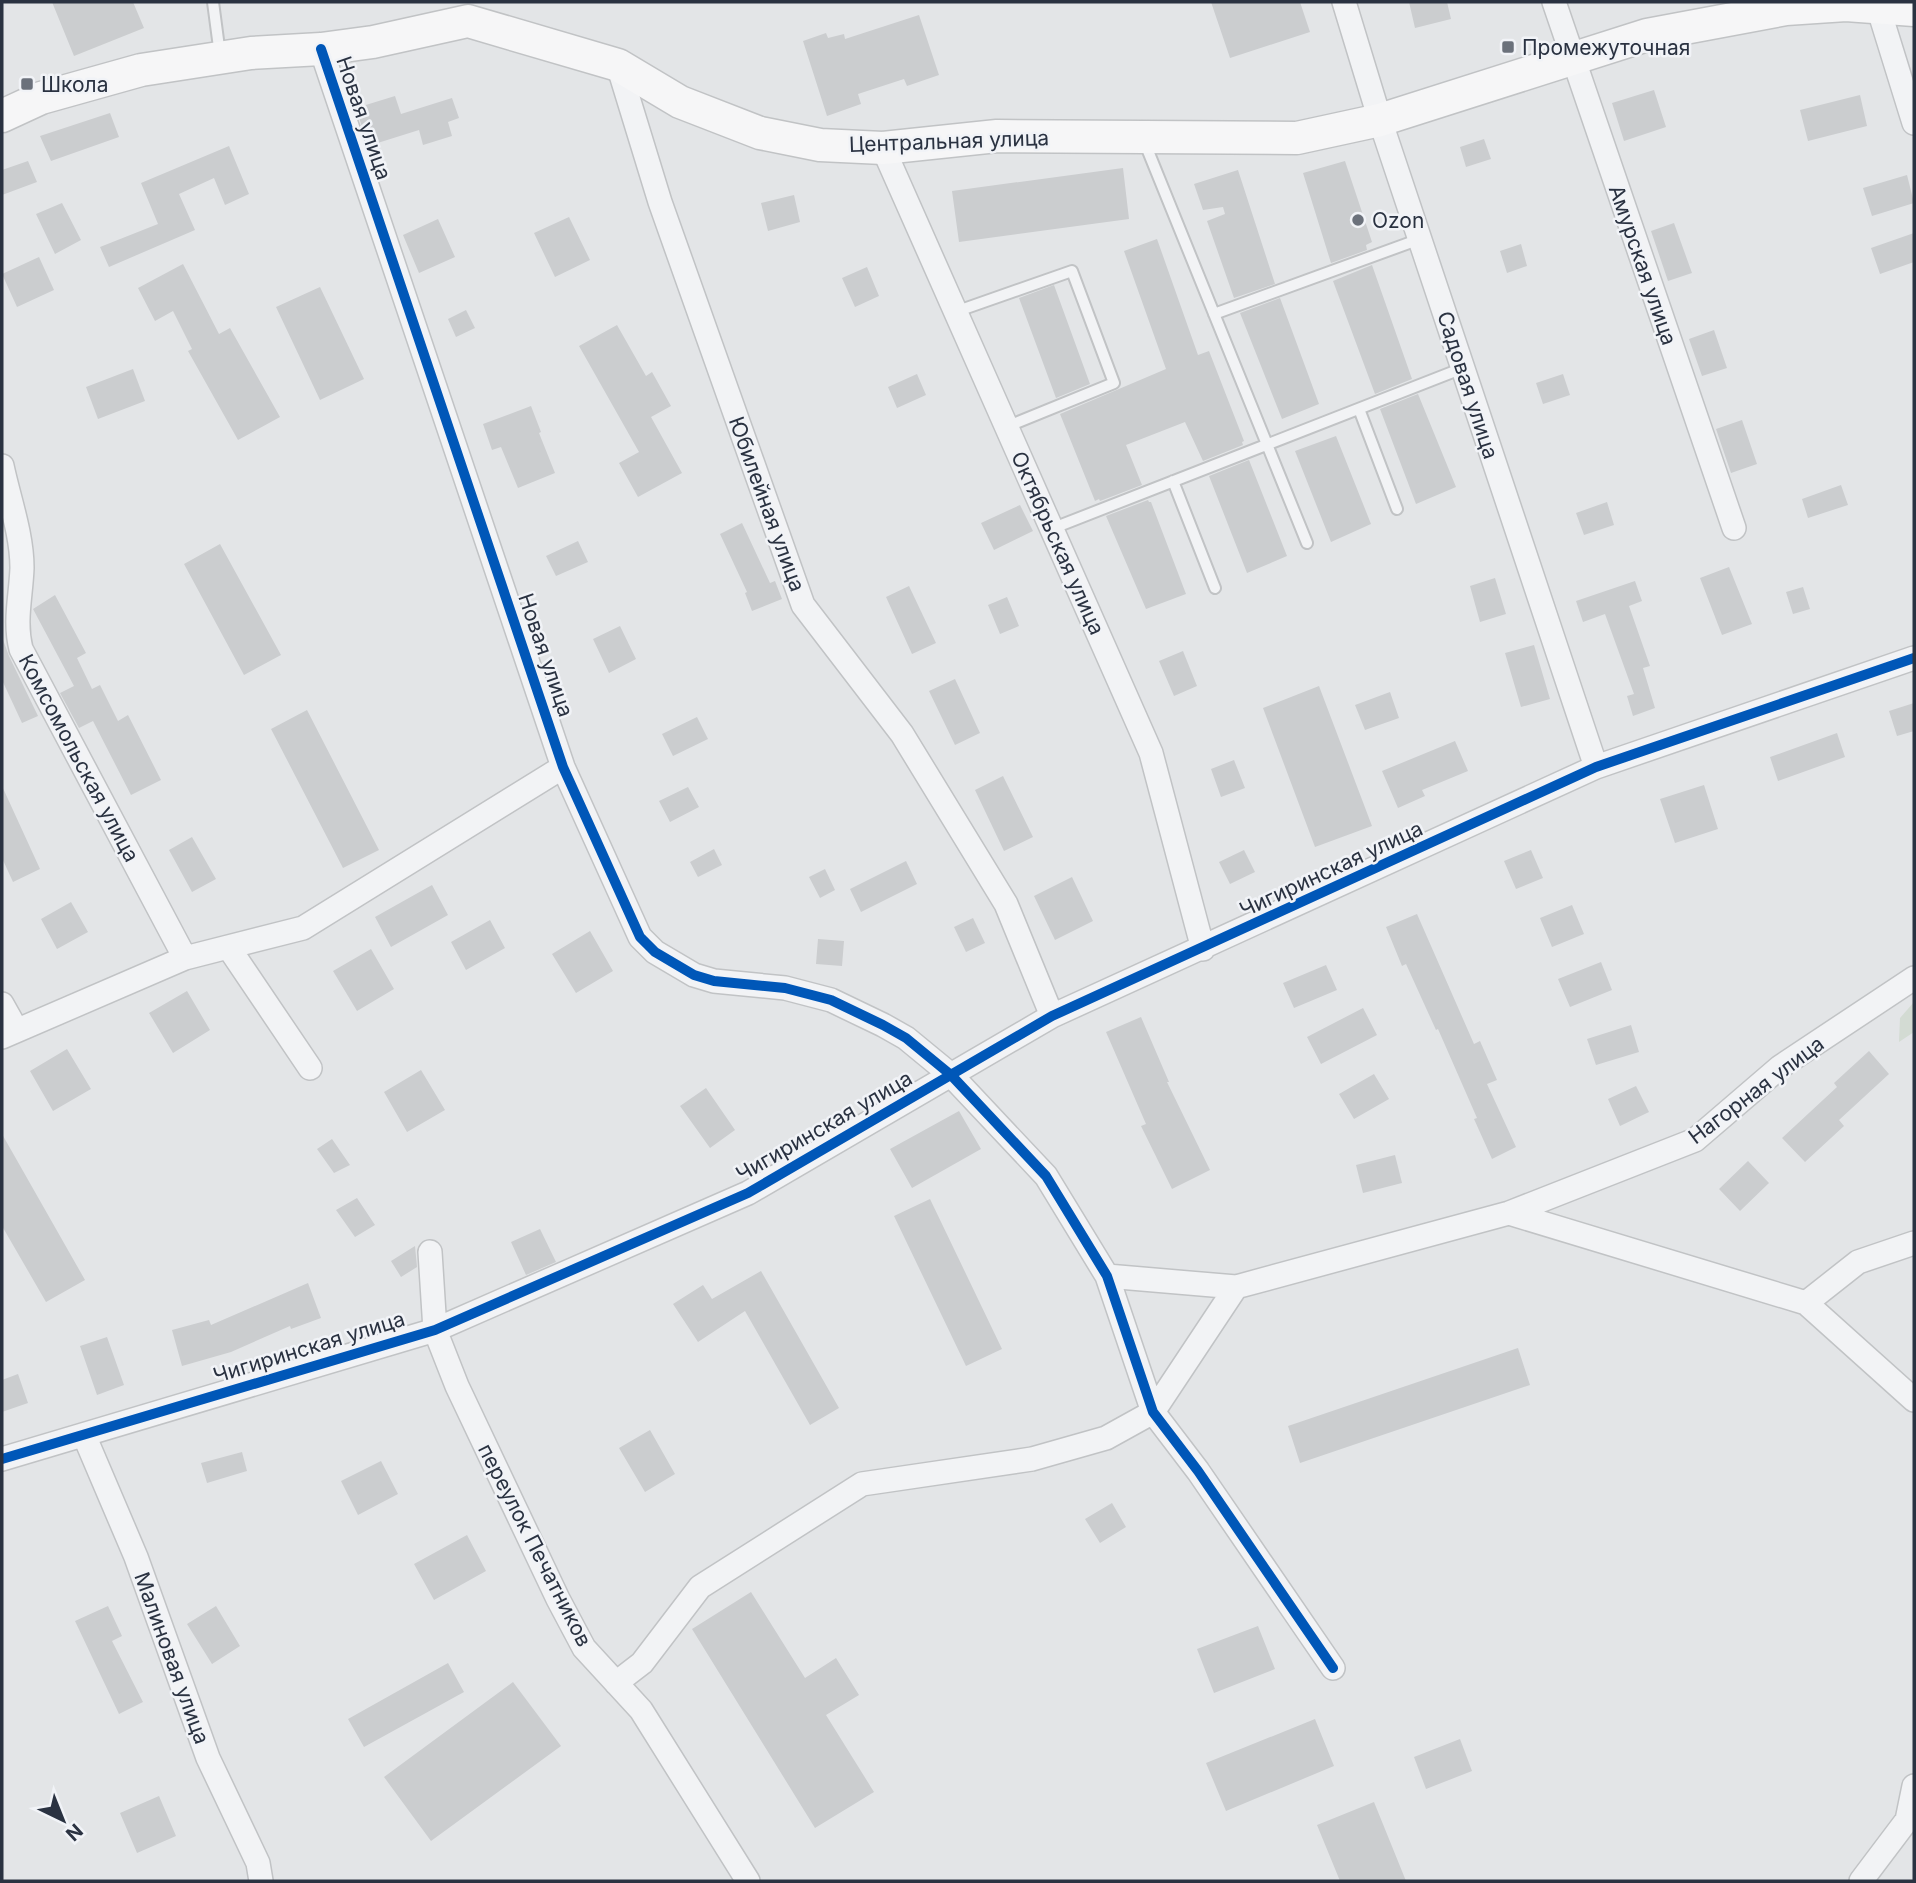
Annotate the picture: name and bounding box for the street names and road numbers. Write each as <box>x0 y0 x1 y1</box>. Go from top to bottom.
street label: Новая улица <box>331 53 397 183</box>
street label: Центральная улица <box>849 125 1049 157</box>
street label: Амурская улица <box>1604 182 1682 348</box>
street label: Садовая улица <box>1432 308 1504 462</box>
street label: Юбилейная улица <box>724 413 810 595</box>
street label: Октябрьская улица <box>1006 447 1110 639</box>
street label: Новая улица <box>513 590 579 720</box>
street label: Комсомольская улица <box>14 650 144 866</box>
street label: Чигиринская улица <box>1235 816 1427 922</box>
street label: Нагорная улица <box>1683 1031 1829 1149</box>
street label: Чигиринская улица <box>732 1065 916 1187</box>
street label: Чигиринская улица <box>210 1306 408 1388</box>
street label: переулок Печатников <box>473 1439 597 1651</box>
street label: Малиновая улица <box>129 1569 215 1747</box>

